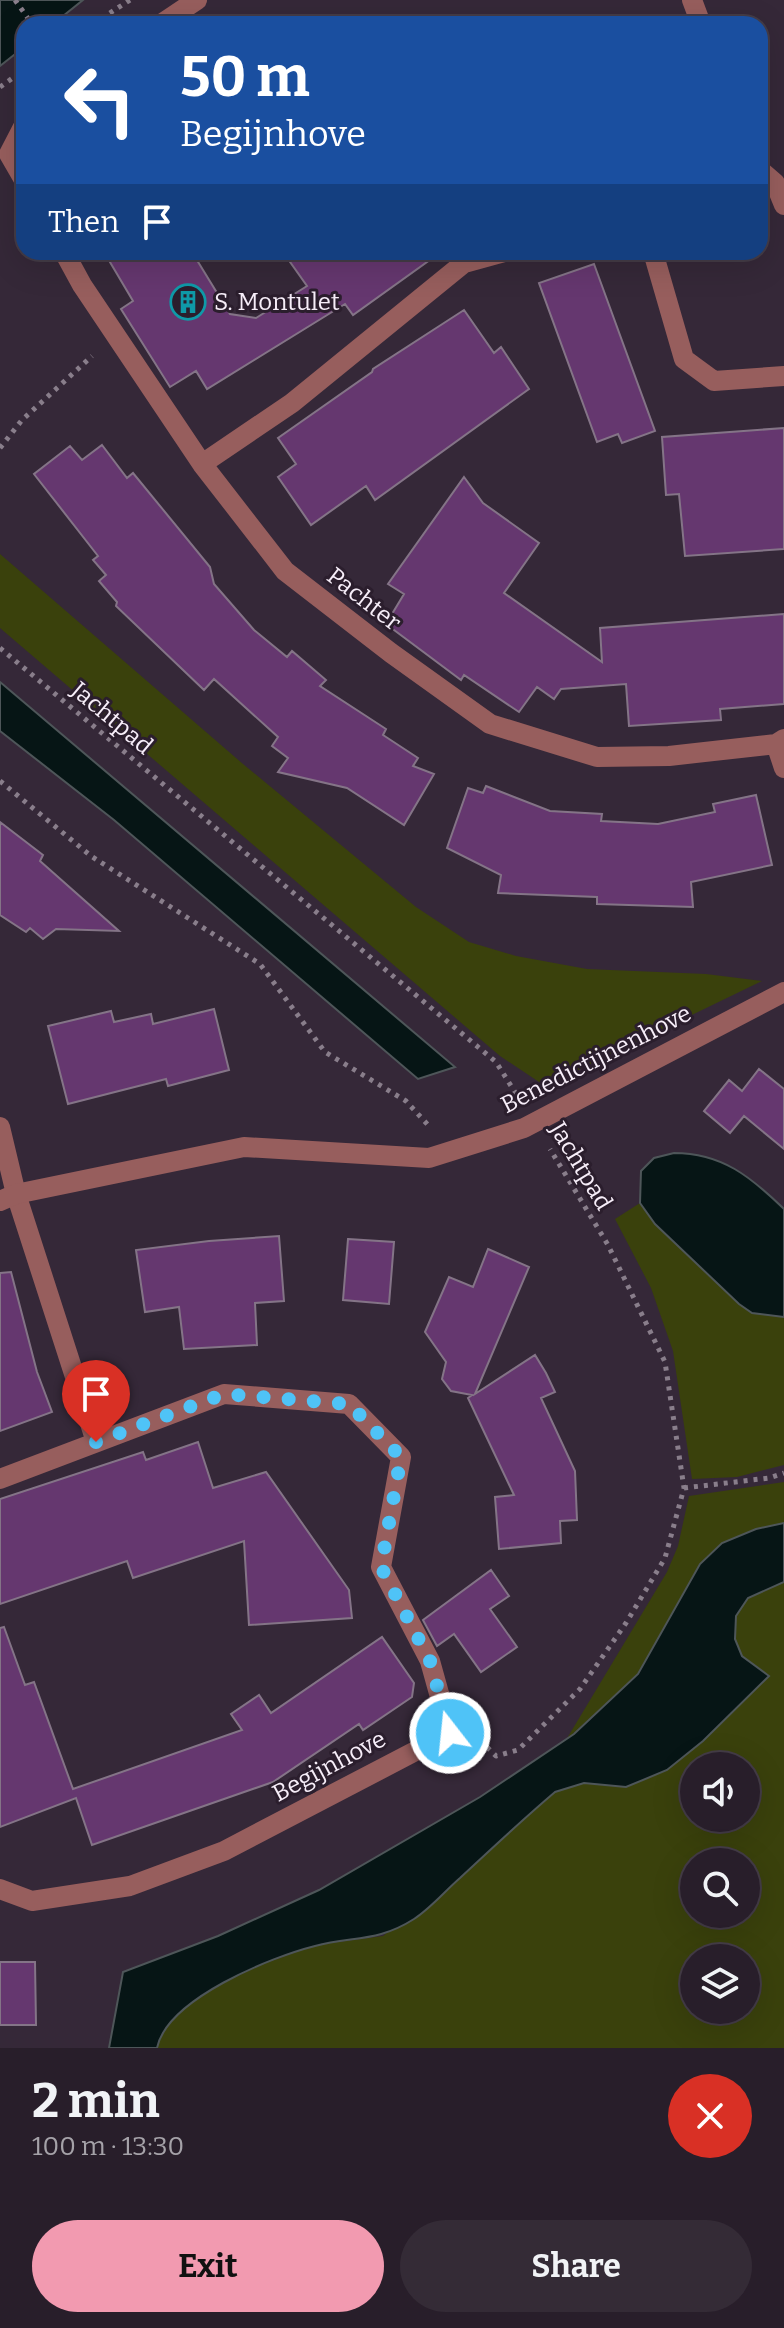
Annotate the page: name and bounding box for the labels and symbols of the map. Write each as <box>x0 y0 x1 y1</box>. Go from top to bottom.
building icon: S. Montulet <box>169 283 207 321</box>
place label: S. Montulet <box>214 288 340 316</box>
street label: Pachter <box>322 562 407 637</box>
street label: Jachtpad <box>65 675 158 760</box>
street label: Benedictijnenhove <box>496 999 696 1119</box>
street label: Jachtpad <box>543 1116 618 1215</box>
pin <box>62 1360 130 1442</box>
position arrow <box>408 1691 492 1775</box>
street label: Begijnhove <box>268 1725 390 1807</box>

